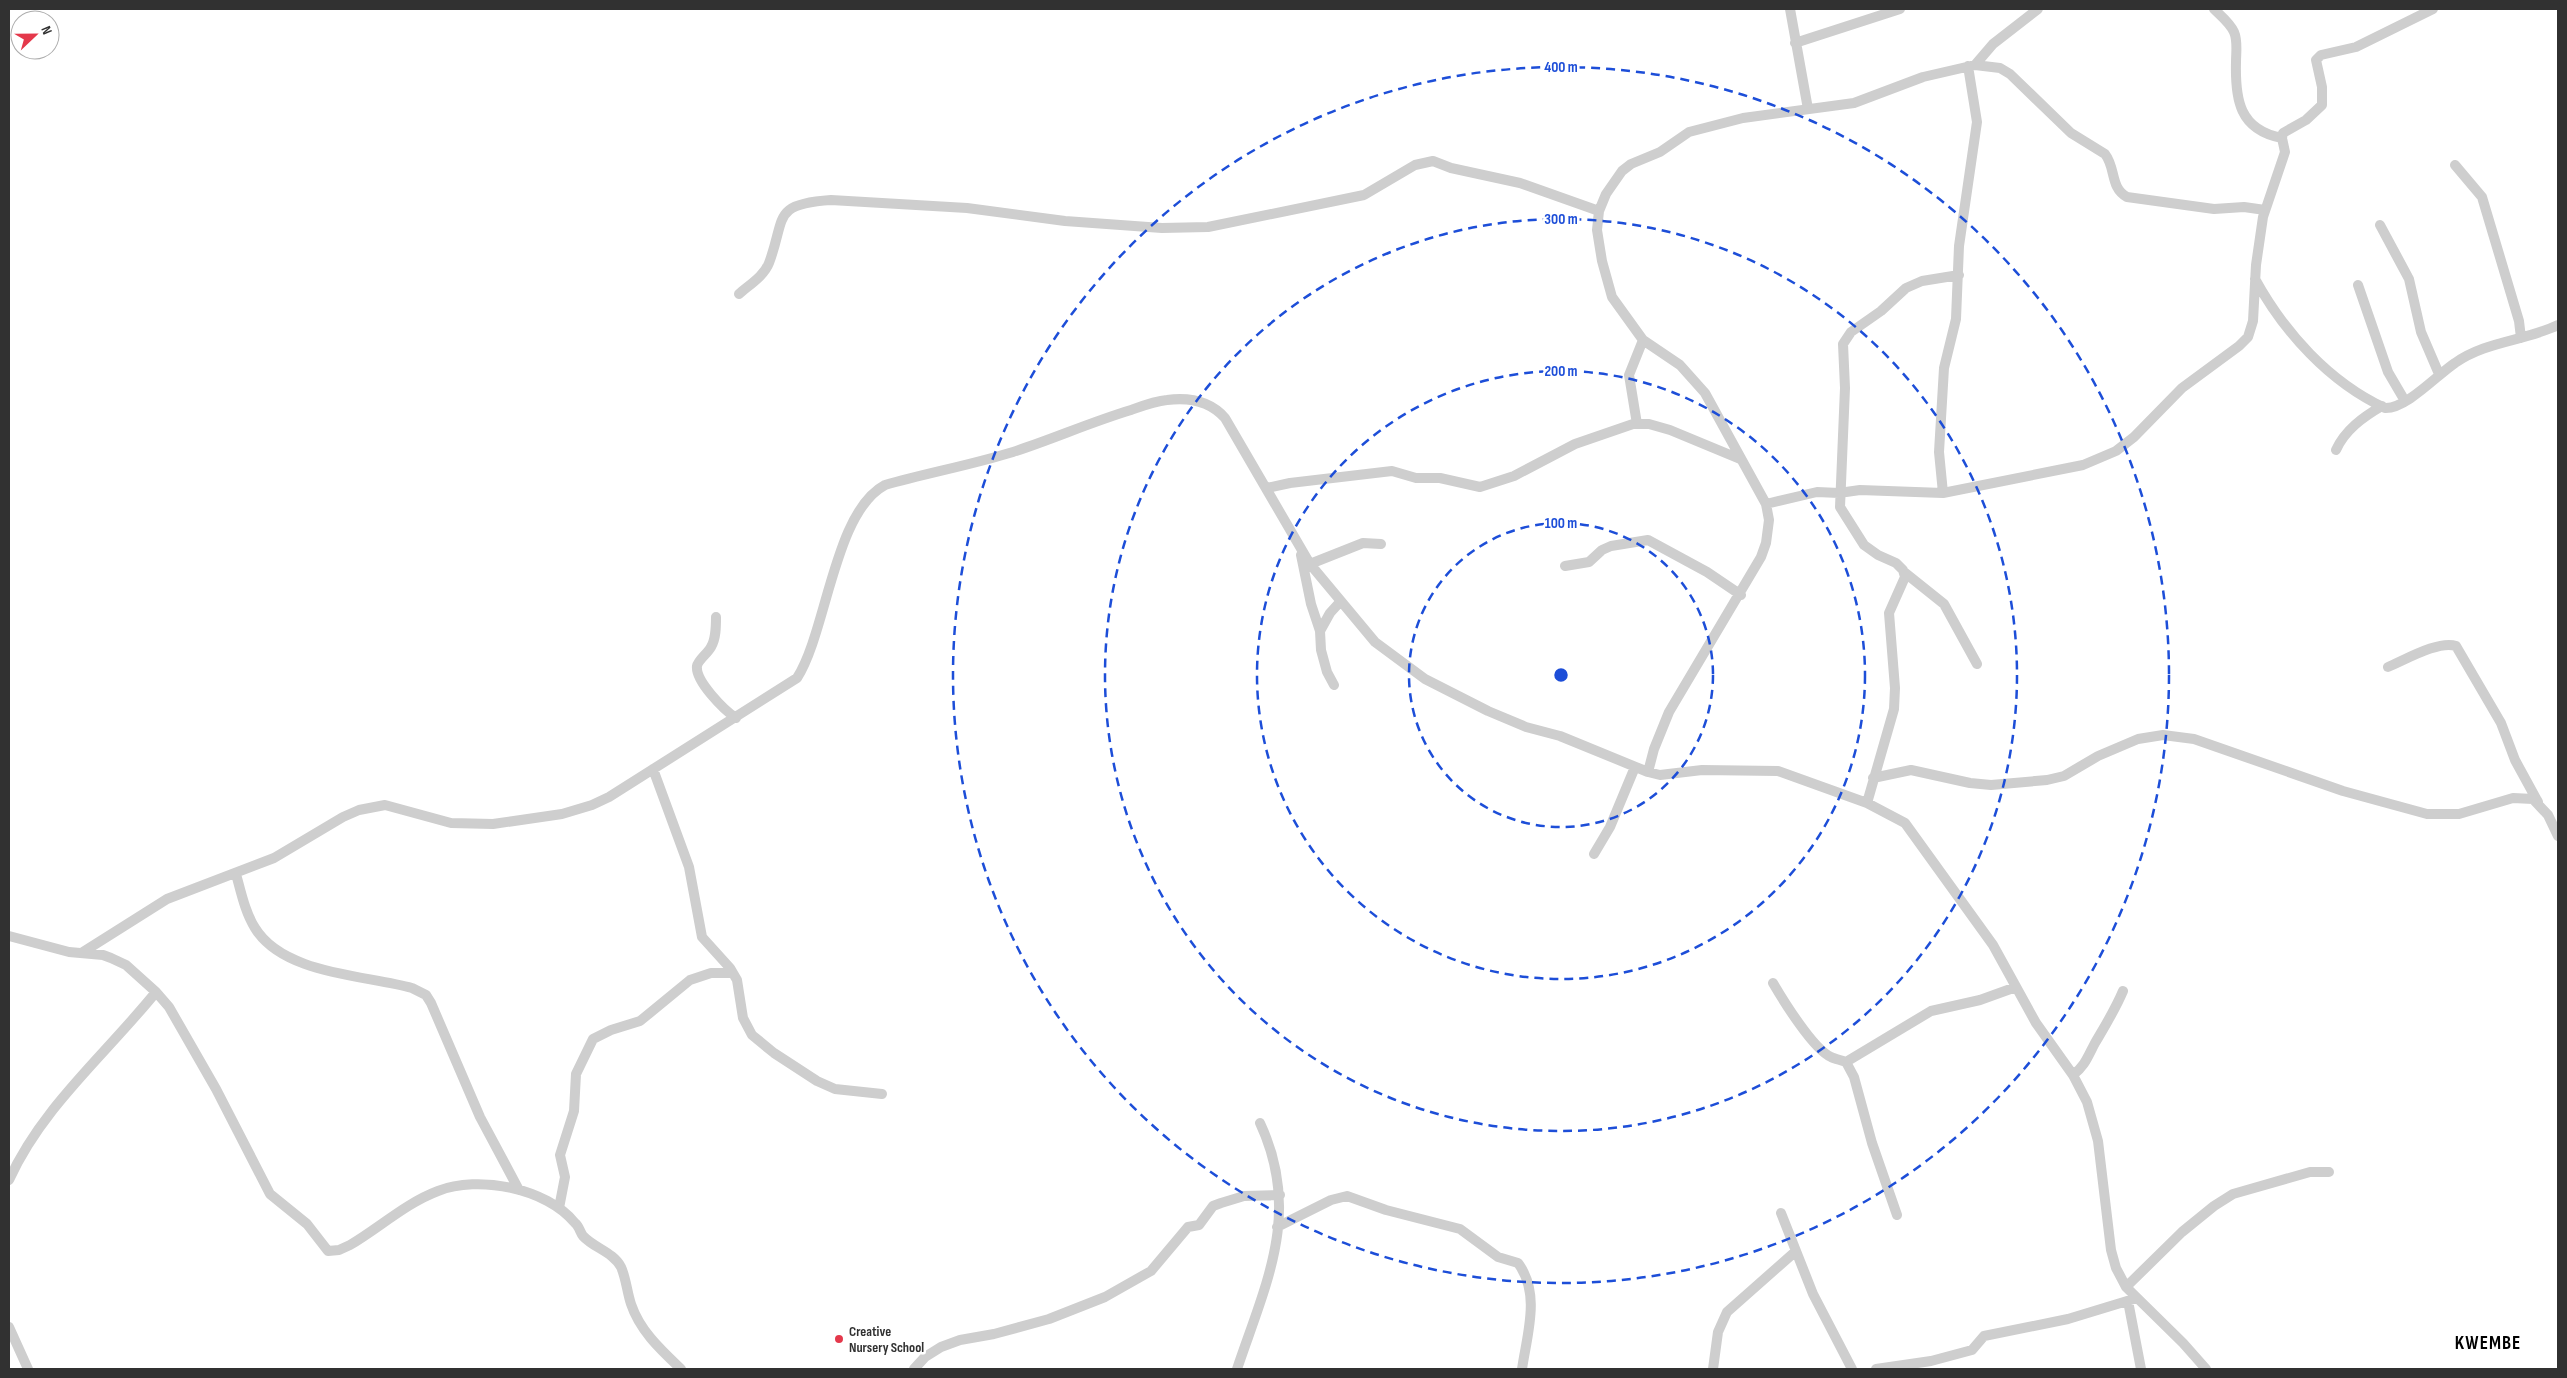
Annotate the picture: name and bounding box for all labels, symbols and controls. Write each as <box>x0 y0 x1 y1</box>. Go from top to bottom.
north arrow <box>10 10 60 60</box>
text: N <box>37 24 56 37</box>
text: 400 m <box>1544 58 1578 77</box>
text: 300 m <box>1544 210 1578 229</box>
text: 200 m <box>1544 362 1578 381</box>
text: 100 m <box>1545 514 1577 533</box>
centre of rings <box>1552 666 1570 684</box>
place label: Creative Nursery School <box>849 1323 924 1356</box>
district label: KWEMBE <box>2455 1332 2521 1355</box>
marker: Creative Nursery School <box>833 1333 845 1345</box>

